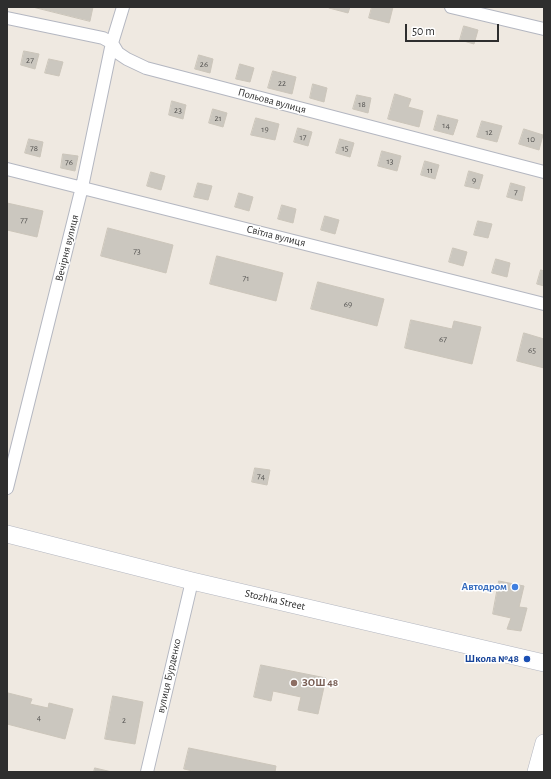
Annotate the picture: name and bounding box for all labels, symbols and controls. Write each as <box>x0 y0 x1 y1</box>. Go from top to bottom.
scale bar <box>407 16 501 42</box>
text: 50 m <box>412 25 435 37</box>
house number: 27 <box>26 55 34 65</box>
house number: 26 <box>200 59 208 69</box>
house number: 22 <box>278 78 286 88</box>
street label: Польова вулиця <box>236 86 308 116</box>
house number: 18 <box>358 99 366 109</box>
house number: 23 <box>174 105 182 115</box>
house number: 21 <box>214 113 222 123</box>
house number: 14 <box>442 120 450 130</box>
house number: 19 <box>261 124 269 134</box>
house number: 12 <box>485 127 493 137</box>
house number: 17 <box>300 132 306 142</box>
house number: 10 <box>527 134 535 144</box>
house number: 78 <box>30 143 38 153</box>
house number: 15 <box>342 143 348 153</box>
house number: 13 <box>387 156 393 166</box>
house number: 76 <box>65 157 73 167</box>
house number: 11 <box>427 165 433 175</box>
house number: 9 <box>472 175 476 185</box>
house number: 7 <box>514 187 518 197</box>
street label: Вечірня вулиця <box>52 213 82 283</box>
house number: 77 <box>20 215 28 225</box>
street label: Світла вулиця <box>245 222 307 250</box>
house number: 73 <box>133 246 141 256</box>
house number: 71 <box>243 273 249 283</box>
house number: 69 <box>344 299 352 309</box>
house number: 67 <box>439 334 447 344</box>
house number: 65 <box>528 345 536 355</box>
house number: 74 <box>257 471 265 481</box>
place label: Автодром <box>462 580 507 594</box>
marker: Автодром <box>510 582 520 592</box>
street label: Stozhka Street <box>243 587 307 613</box>
street label: вулиця Бурденко <box>154 637 184 715</box>
place label: Школа №48 <box>465 652 519 666</box>
marker: Школа №48 <box>522 654 532 664</box>
place label: ЗОШ 48 <box>302 676 338 690</box>
marker: ЗОШ 48 <box>289 678 299 688</box>
house number: 4 <box>37 712 41 722</box>
house number: 2 <box>122 715 126 725</box>

